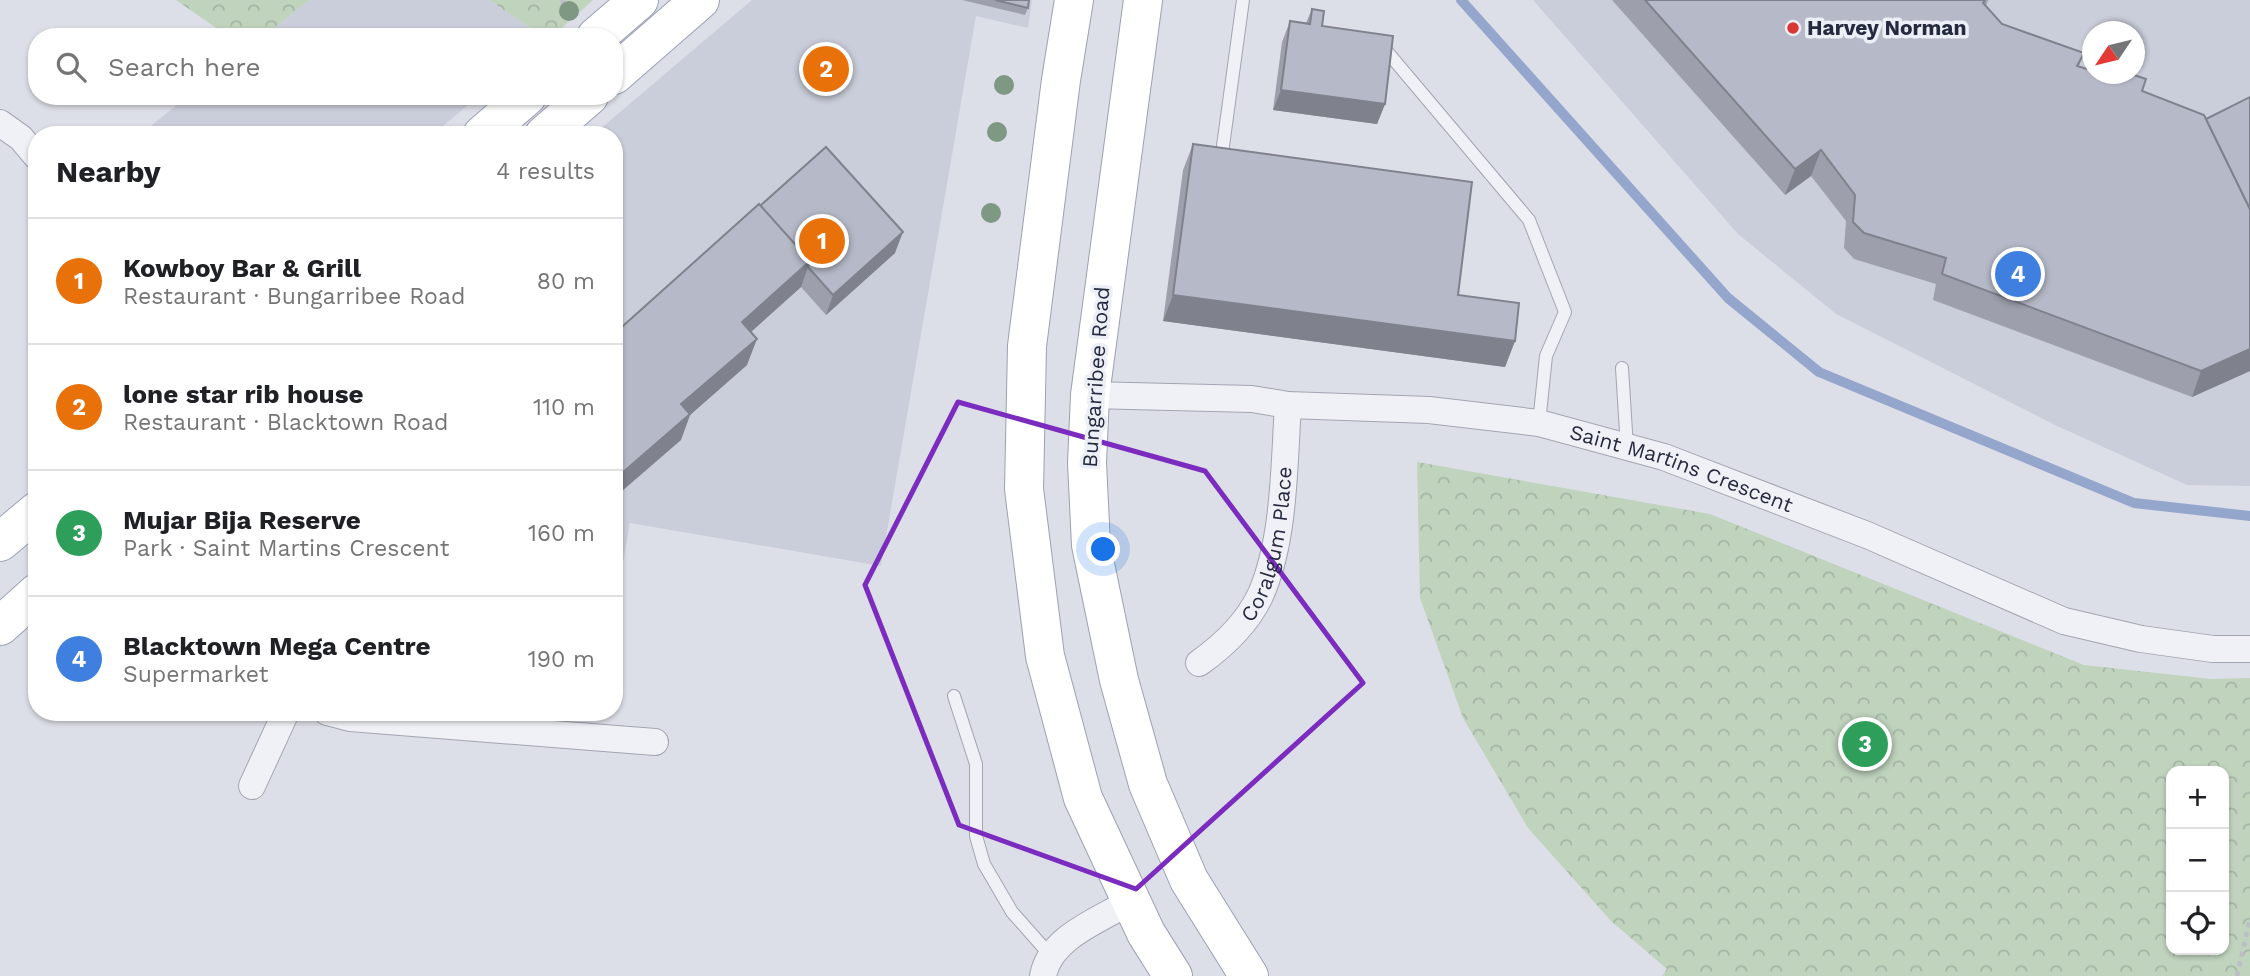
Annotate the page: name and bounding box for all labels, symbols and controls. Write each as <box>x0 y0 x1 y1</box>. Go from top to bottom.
place label: Harvey Norman <box>1807 15 1967 40</box>
marker: Harvey Norman <box>1785 20 1801 36</box>
north arrow <box>2082 21 2145 84</box>
search box <box>28 28 623 105</box>
pin: 2 <box>803 43 849 95</box>
icon: search <box>52 48 90 86</box>
text: Search here <box>108 52 260 82</box>
text: Nearby <box>56 154 161 189</box>
text: 4 results <box>496 158 595 185</box>
pin: 1 <box>799 215 845 267</box>
pin: 4 <box>1995 248 2041 300</box>
text: Kowboy Bar & Grill <box>123 253 361 283</box>
text: 1 <box>74 268 84 295</box>
text: 80 m <box>537 268 595 295</box>
text: Restaurant · Bungarribee Road <box>123 283 465 310</box>
street label: Bungarribee Road <box>1077 286 1114 468</box>
text: lone star rib house <box>123 379 364 409</box>
text: 2 <box>72 394 86 421</box>
text: 110 m <box>533 394 595 421</box>
text: Restaurant · Blacktown Road <box>123 409 448 436</box>
street label: Saint Martins Crescent <box>1567 419 1797 517</box>
street label: Coralgum Place <box>1235 466 1297 626</box>
text: Mujar Bija Reserve <box>123 505 361 535</box>
text: 3 <box>72 520 86 547</box>
text: 160 m <box>528 520 595 547</box>
your location <box>1086 532 1120 566</box>
text: Park · Saint Martins Crescent <box>123 535 449 562</box>
text: Blacktown Mega Centre <box>123 631 431 661</box>
text: 4 <box>72 646 86 673</box>
text: 190 m <box>528 646 595 673</box>
text: Supermarket <box>123 661 268 688</box>
pin: 3 <box>1842 718 1888 770</box>
map controls <box>2166 766 2229 955</box>
button: + <box>2166 766 2229 829</box>
button: − <box>2166 829 2229 892</box>
button: locate <box>2166 892 2229 955</box>

